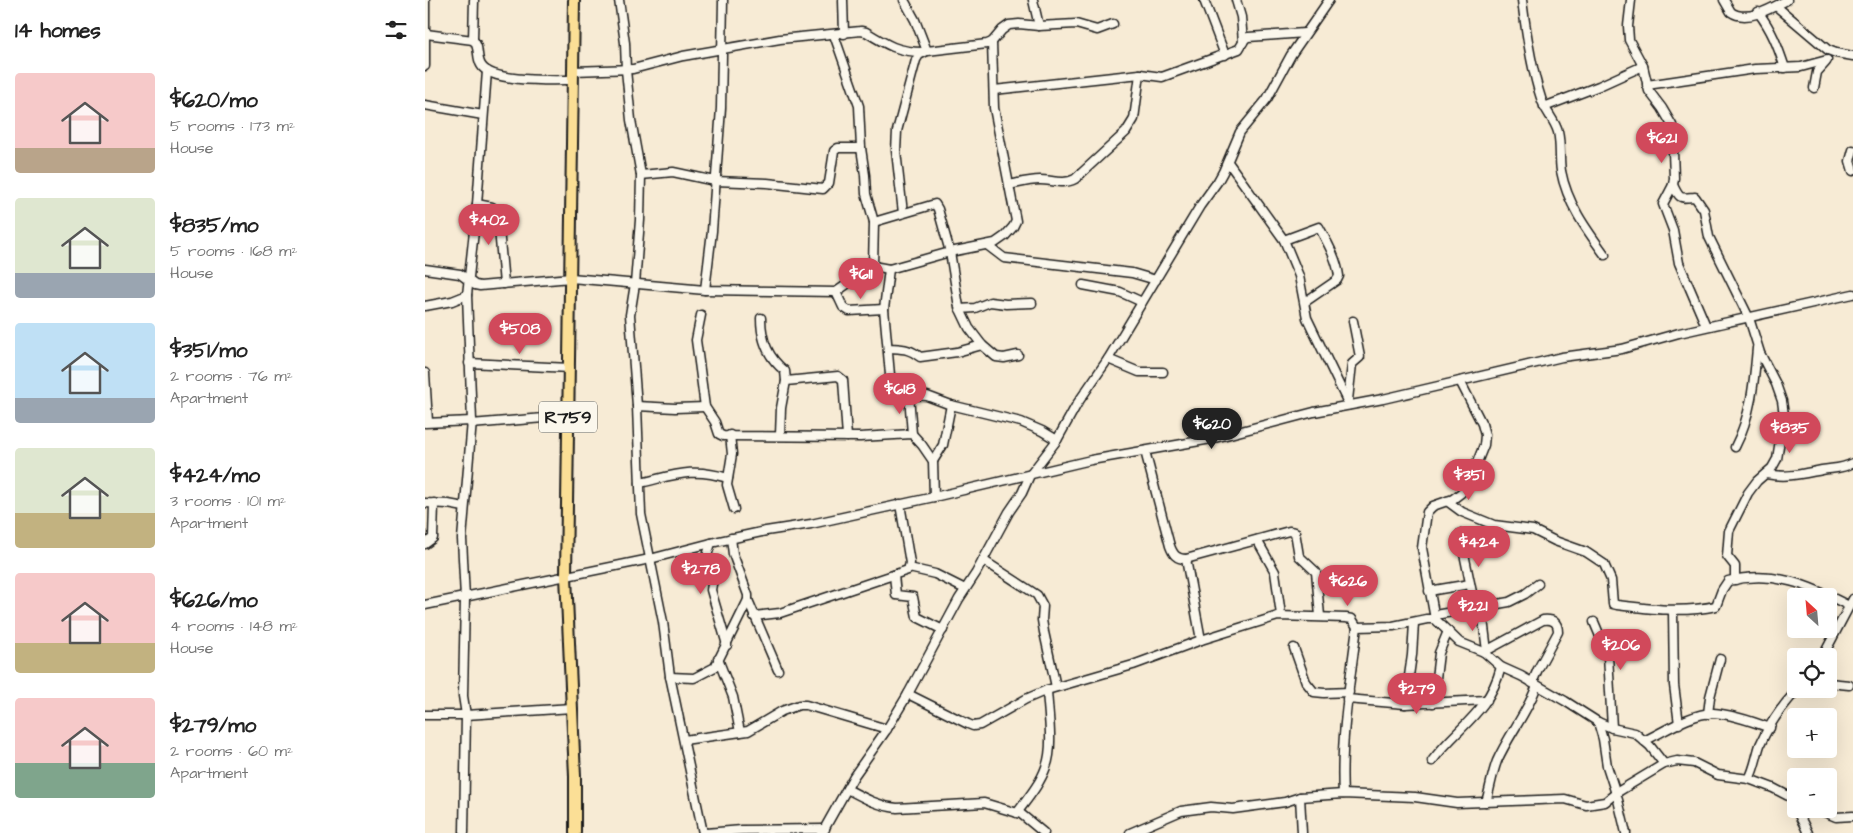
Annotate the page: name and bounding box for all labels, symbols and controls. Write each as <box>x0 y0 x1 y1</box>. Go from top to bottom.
text: 14 homes <box>15 16 101 45</box>
icon: filters <box>382 16 410 44</box>
text: $620/mo <box>170 86 258 115</box>
icon: home <box>55 93 115 153</box>
text: 5 rooms · 173 m² <box>170 115 295 137</box>
pin: $621 <box>1632 121 1692 164</box>
text: $621 <box>1647 127 1677 149</box>
text: House <box>170 137 214 159</box>
pin: $402 <box>459 204 519 246</box>
text: $402 <box>469 209 509 231</box>
text: $835/mo <box>170 211 259 240</box>
icon: home <box>55 218 115 278</box>
text: 5 rooms · 168 m² <box>170 240 297 262</box>
pin: $611 <box>831 258 891 300</box>
text: House <box>170 262 214 284</box>
text: $611 <box>849 263 873 285</box>
pin: $508 <box>490 312 550 355</box>
text: $508 <box>500 318 540 340</box>
text: $351/mo <box>170 336 248 365</box>
icon: home <box>55 343 115 403</box>
text: 2 rooms · 76 m² <box>170 365 293 387</box>
pin: $618 <box>870 372 930 415</box>
text: $618 <box>884 378 916 400</box>
text: Apartment <box>170 387 248 409</box>
road number: R759 <box>539 402 597 432</box>
pin: $620 <box>1182 408 1242 450</box>
pin: $835 <box>1760 412 1820 454</box>
text: $620 <box>1193 413 1231 435</box>
text: $835 <box>1771 417 1809 439</box>
pin: $351 <box>1439 458 1499 501</box>
text: $424/mo <box>170 461 260 490</box>
text: $351 <box>1454 464 1484 486</box>
icon: home <box>55 468 115 528</box>
text: 3 rooms · 101 m² <box>170 490 286 512</box>
text: Apartment <box>170 512 248 534</box>
pin: $424 <box>1449 526 1509 568</box>
text: $424 <box>1459 531 1499 553</box>
pin: $278 <box>671 552 731 595</box>
text: $278 <box>682 558 720 580</box>
pin: $626 <box>1318 564 1378 607</box>
text: $626 <box>1329 570 1367 592</box>
text: $626/mo <box>170 586 258 615</box>
north arrow <box>1787 588 1837 638</box>
map controls <box>1787 588 1837 818</box>
pin: $221 <box>1443 590 1503 632</box>
icon: home <box>55 593 115 653</box>
text: $221 <box>1458 595 1488 617</box>
text: 4 rooms · 148 m² <box>170 615 298 637</box>
pin: $206 <box>1591 628 1651 671</box>
text: $206 <box>1602 634 1640 656</box>
text: House <box>170 637 214 659</box>
button: locate <box>1787 648 1837 698</box>
pin: $279 <box>1387 672 1447 715</box>
text: $279 <box>1398 678 1436 700</box>
button: + <box>1787 708 1837 758</box>
text: $279/mo <box>170 711 256 740</box>
icon: home <box>55 718 115 778</box>
text: 2 rooms · 60 m² <box>170 740 293 762</box>
text: Apartment <box>170 762 248 784</box>
button: − <box>1787 768 1837 818</box>

